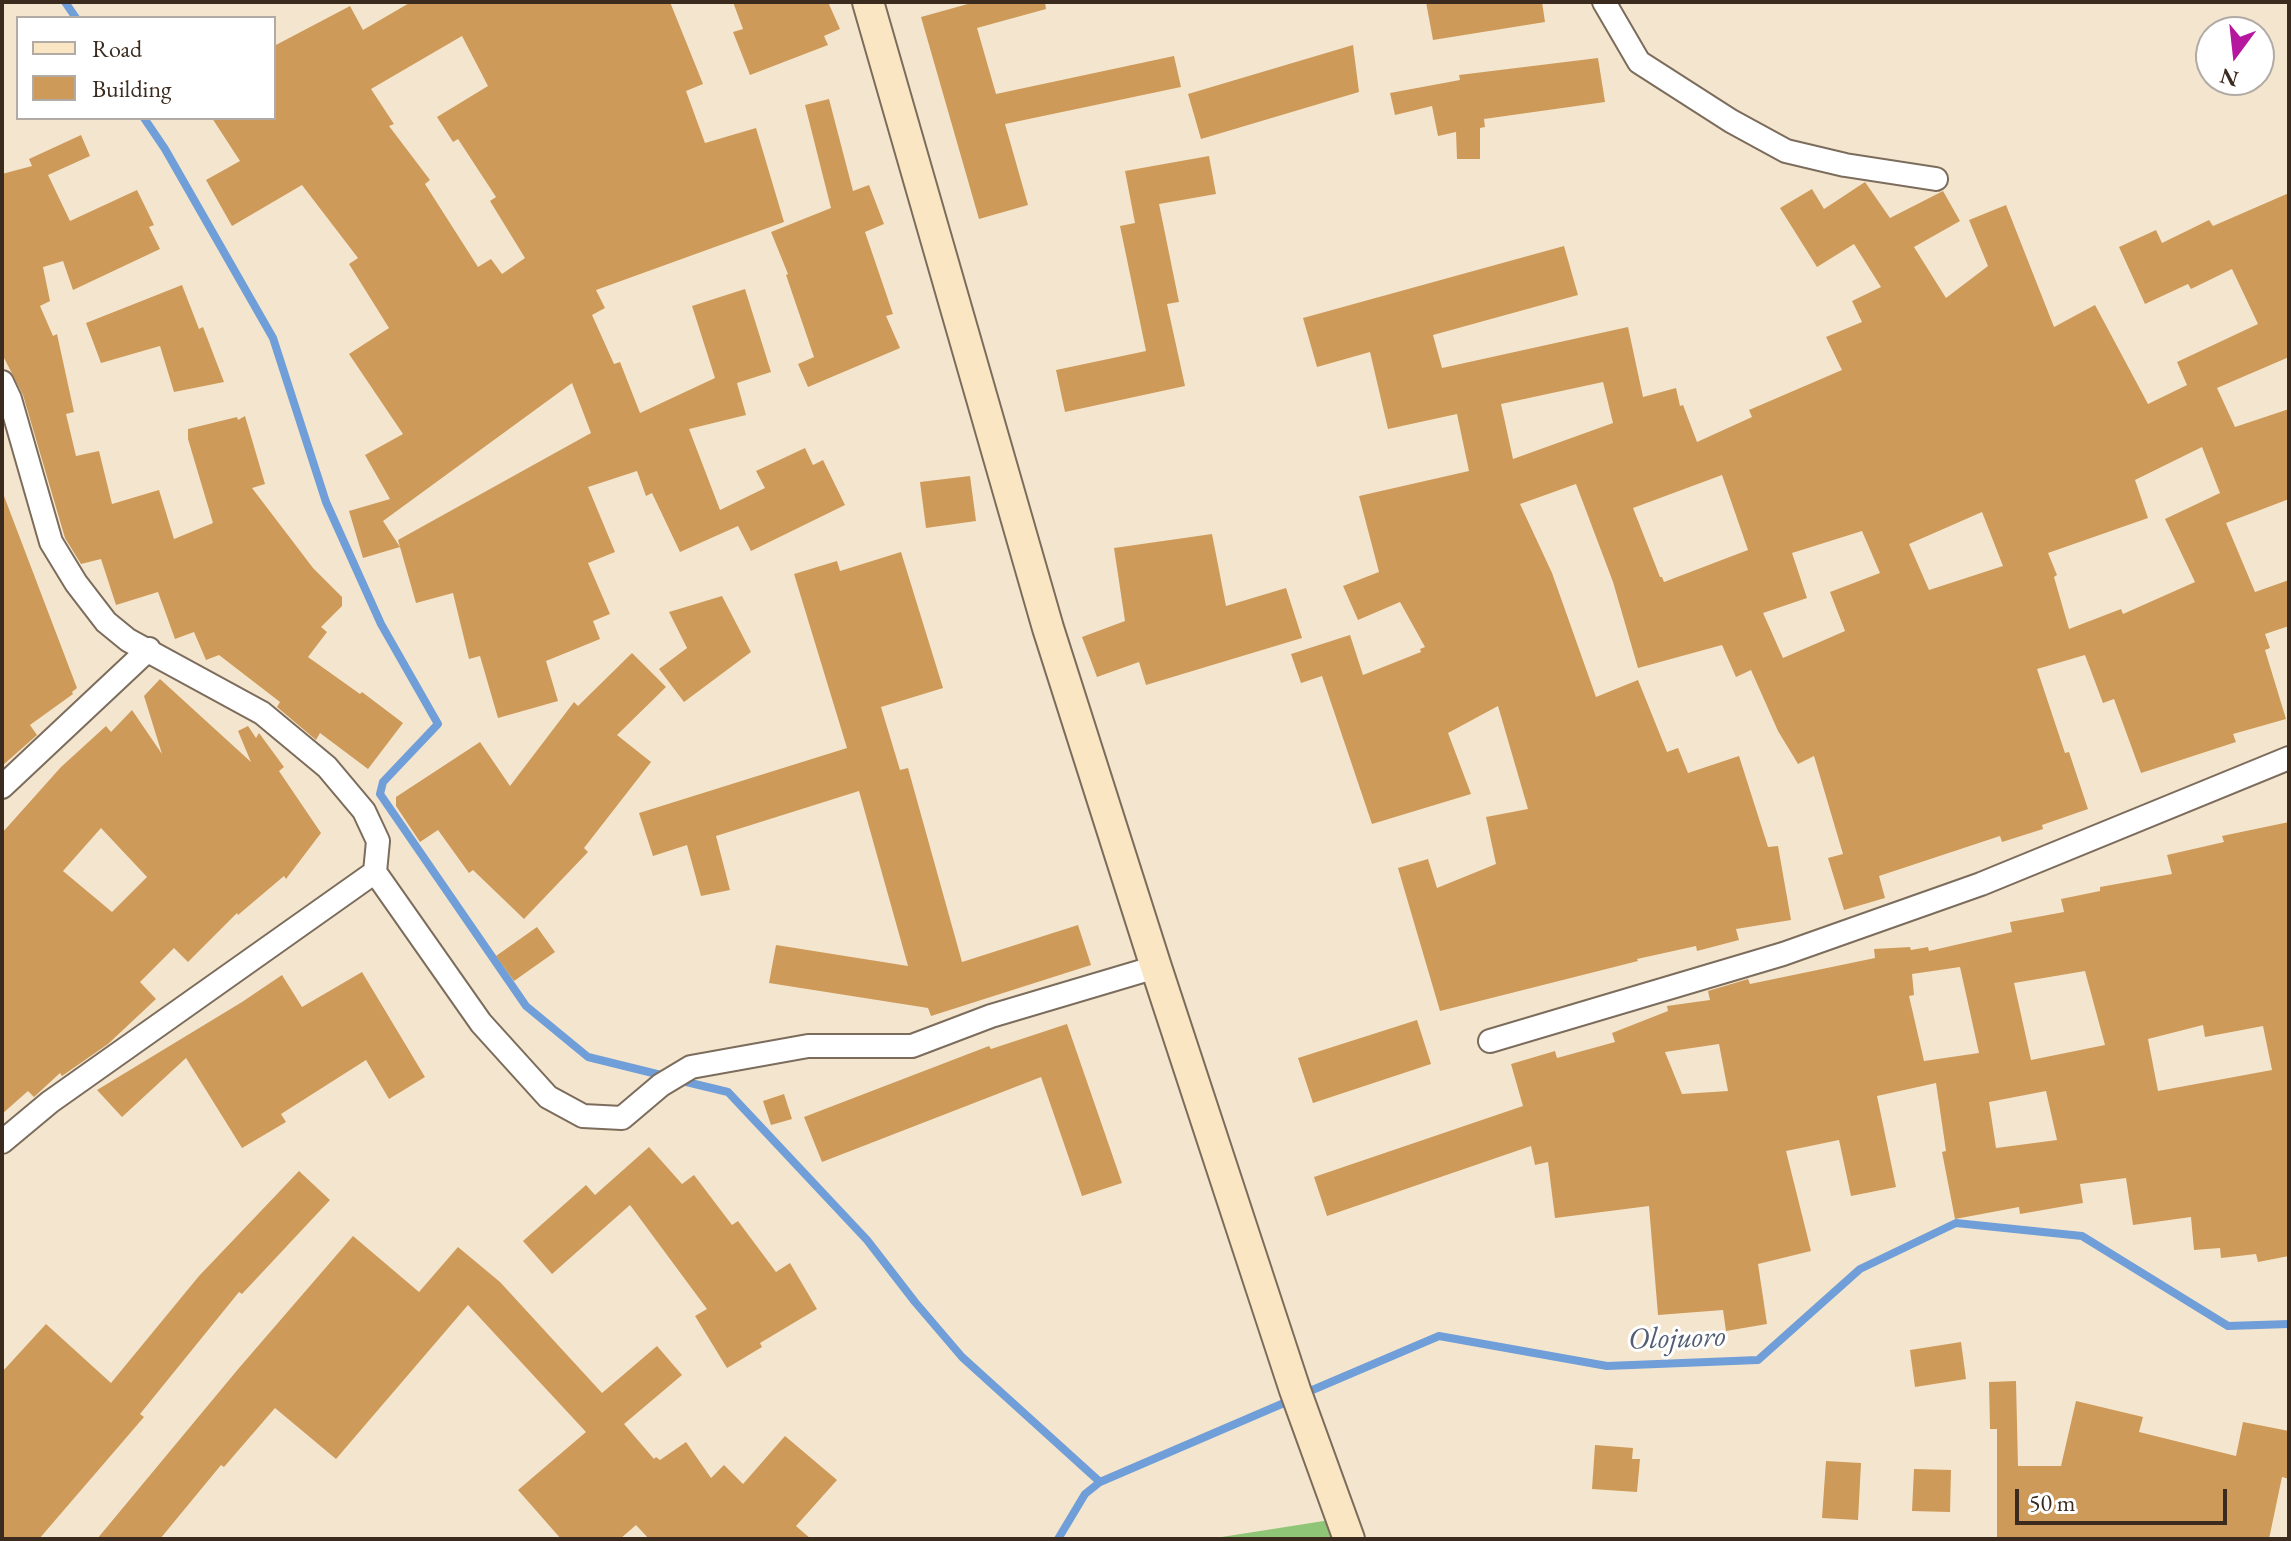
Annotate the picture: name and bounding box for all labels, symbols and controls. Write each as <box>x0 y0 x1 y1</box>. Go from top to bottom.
legend <box>16 16 276 120</box>
north arrow <box>2195 16 2275 96</box>
text: Road <box>92 33 142 64</box>
text: N <box>2217 61 2242 94</box>
text: Building <box>92 73 172 104</box>
water label: Olojuoro <box>1628 1319 1726 1359</box>
scale bar <box>2019 1473 2231 1523</box>
text: 50 m <box>2029 1487 2076 1518</box>

